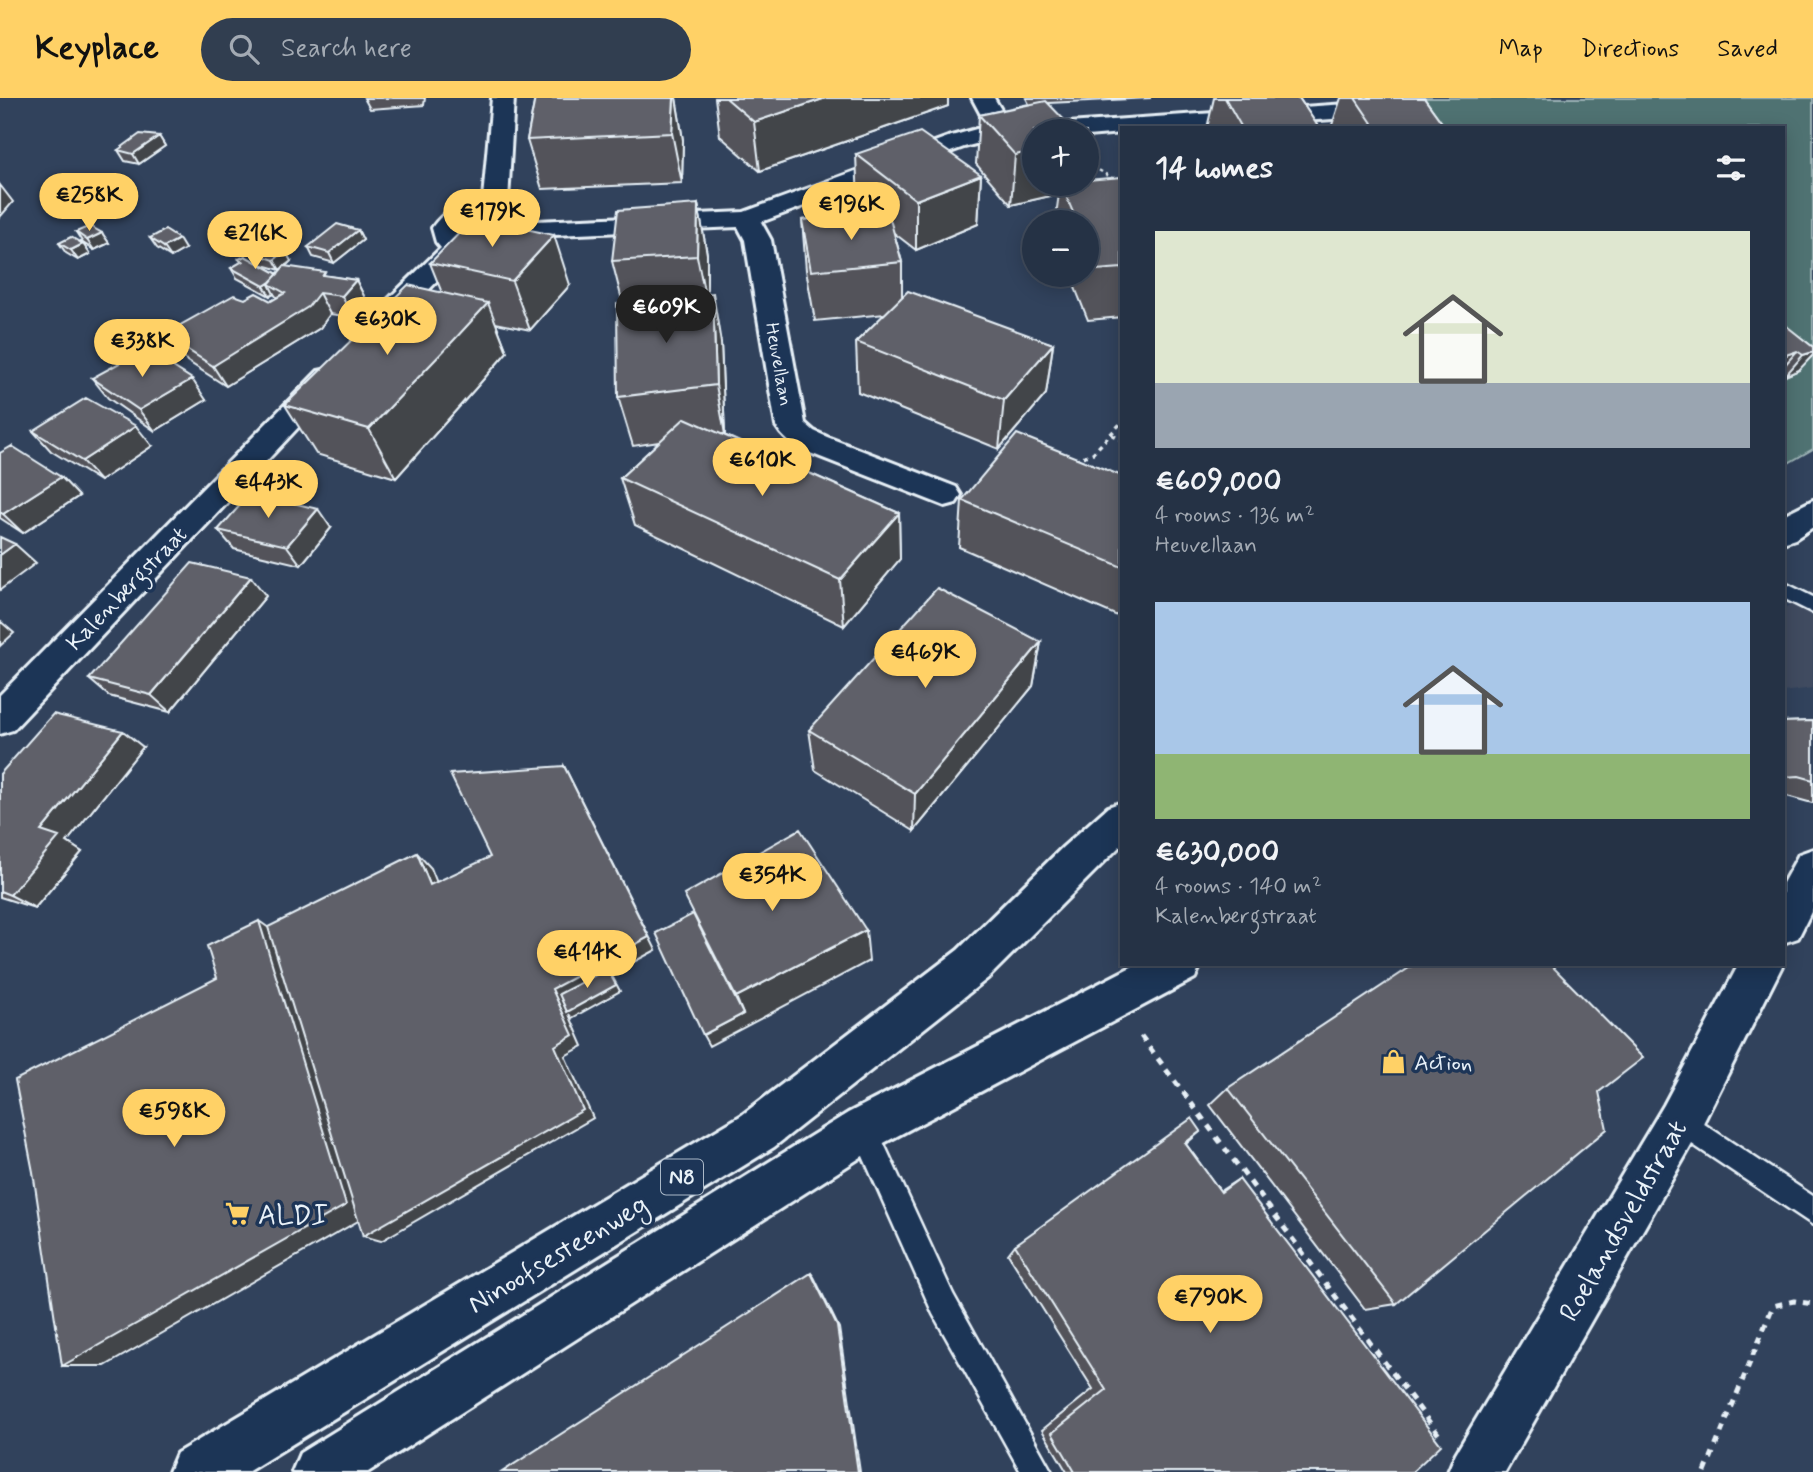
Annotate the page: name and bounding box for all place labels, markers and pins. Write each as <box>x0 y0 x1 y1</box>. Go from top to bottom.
pin: €258K <box>40 174 138 233</box>
pin: €196K <box>802 183 900 242</box>
pin: €179K <box>443 190 541 249</box>
pin: €216K <box>206 212 304 271</box>
pin: €609K <box>617 286 715 345</box>
pin: €630K <box>338 298 436 357</box>
pin: €338K <box>93 320 191 379</box>
pin: €610K <box>713 438 811 498</box>
pin: €443K <box>219 460 317 520</box>
pin: €469K <box>876 630 974 690</box>
pin: €354K <box>723 854 821 913</box>
pin: €414K <box>538 930 636 990</box>
shop icon: Action <box>1380 1048 1408 1076</box>
place label: Action <box>1414 1049 1472 1079</box>
pin: €598K <box>125 1090 223 1149</box>
place label: ALDI <box>258 1198 328 1235</box>
supermarket icon: ALDI <box>224 1200 252 1228</box>
pin: €790K <box>1161 1276 1259 1335</box>

